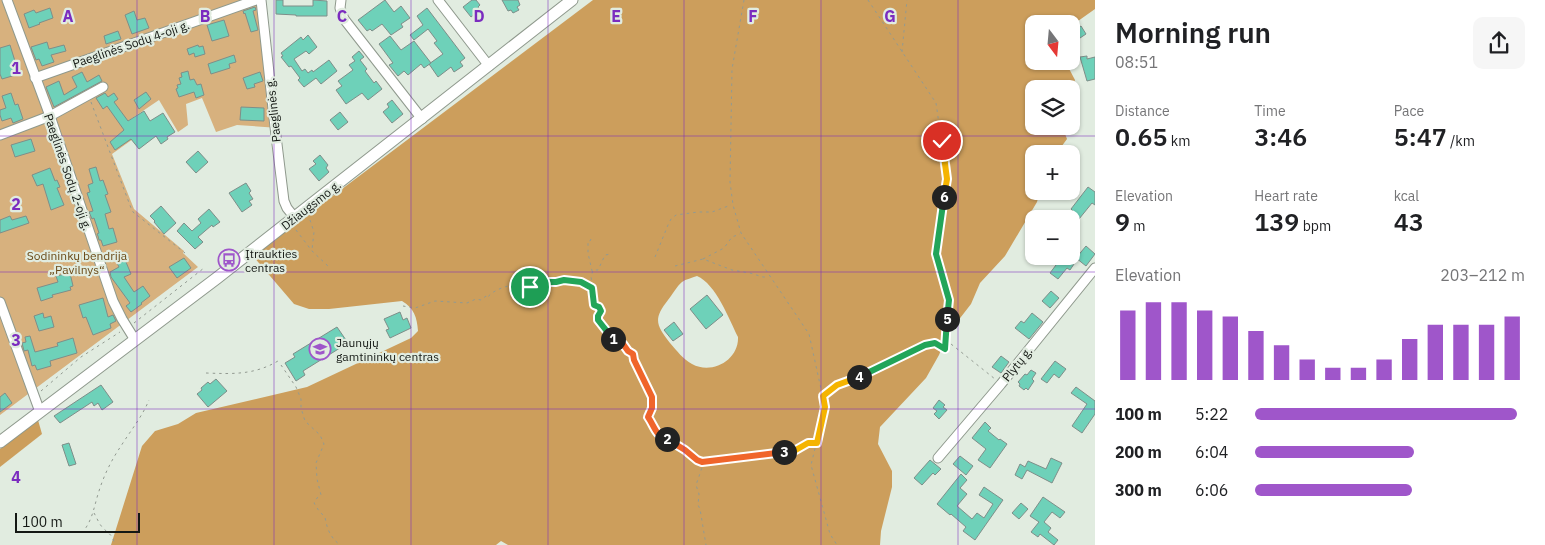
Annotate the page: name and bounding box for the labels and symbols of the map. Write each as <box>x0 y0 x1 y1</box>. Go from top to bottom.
text: A <box>63 6 74 26</box>
text: B <box>200 6 211 26</box>
text: C <box>337 6 347 26</box>
text: D <box>473 6 485 26</box>
text: E <box>611 6 621 26</box>
text: F <box>748 6 758 26</box>
text: G <box>884 6 896 26</box>
north arrow <box>1025 15 1080 70</box>
street label: Paeglinės Sodų 4-oji g. <box>71 17 191 71</box>
text: 1 <box>11 58 21 78</box>
street label: Paeglinės g. <box>262 77 284 143</box>
street label: Paeglinės Sodų 2-oji g. <box>41 112 95 232</box>
pin <box>921 120 963 162</box>
street label: Džiaugsmo g. <box>278 177 344 233</box>
pin: 6 <box>932 184 956 210</box>
text: 2 <box>11 194 21 214</box>
place label: Įtraukties centras <box>245 246 298 275</box>
park label: Sodininkų bendrija „Pavilnys“ <box>27 248 128 277</box>
bus stop icon: Įtraukties centras <box>217 248 241 272</box>
pin <box>509 266 551 308</box>
pin: 5 <box>934 306 960 332</box>
pin: 1 <box>600 326 626 352</box>
text: 3 <box>11 330 21 350</box>
place label: Jaunųjų gamtininkų centras <box>336 335 439 364</box>
school or university icon: Jaunųjų gamtininkų centras <box>308 337 332 361</box>
street label: Plytų g. <box>999 344 1035 384</box>
pin: 4 <box>846 364 872 390</box>
pin: 2 <box>654 426 680 452</box>
pin: 3 <box>772 440 796 464</box>
text: 4 <box>11 467 21 487</box>
scale bar <box>15 510 140 533</box>

